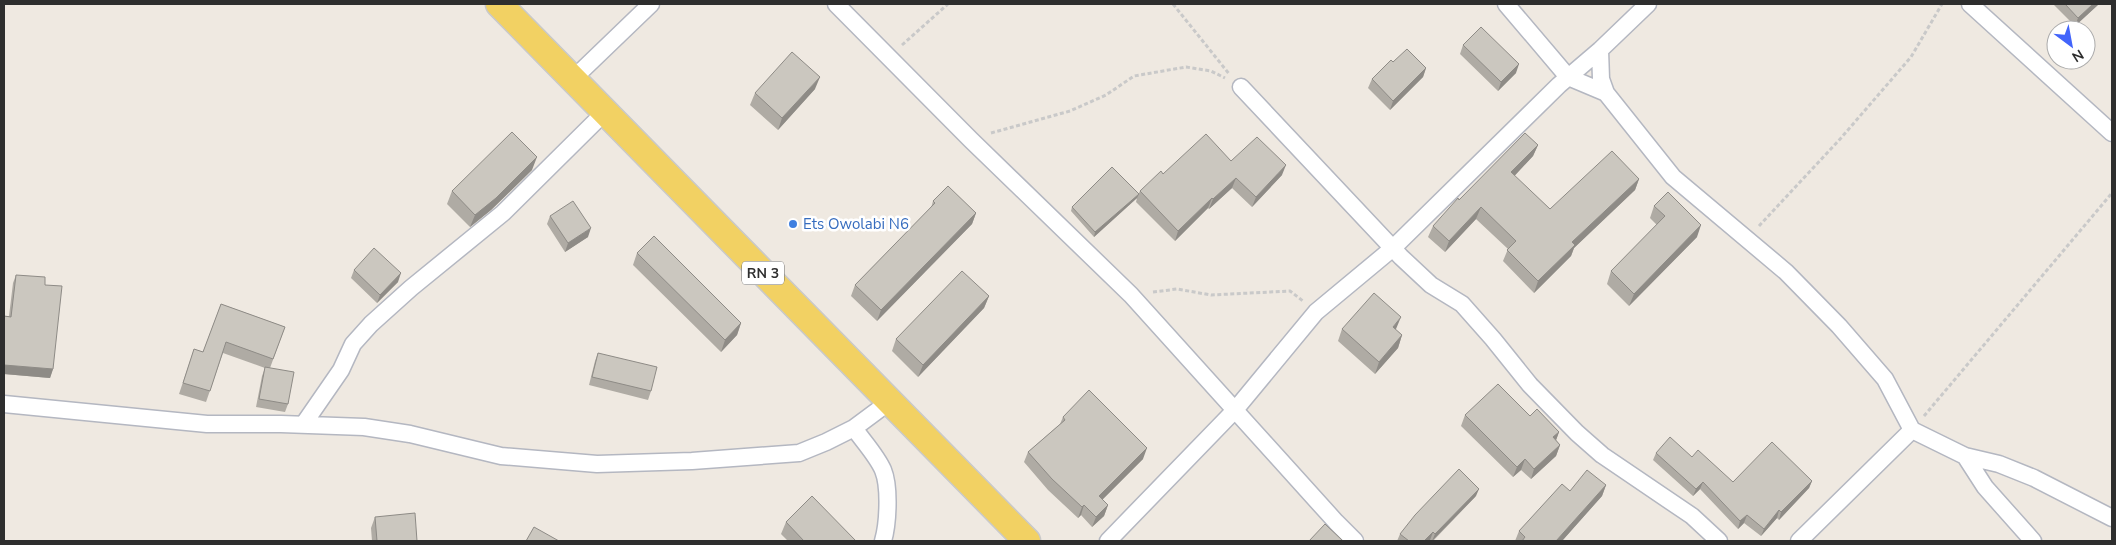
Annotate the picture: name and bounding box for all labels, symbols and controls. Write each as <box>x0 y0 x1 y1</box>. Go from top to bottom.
north arrow <box>2046 20 2096 70</box>
text: N <box>2068 45 2087 66</box>
place label: Ets Owolabi N6 <box>803 214 909 234</box>
marker: Ets Owolabi N6 <box>787 218 799 230</box>
road number: RN 3 <box>742 262 784 284</box>

